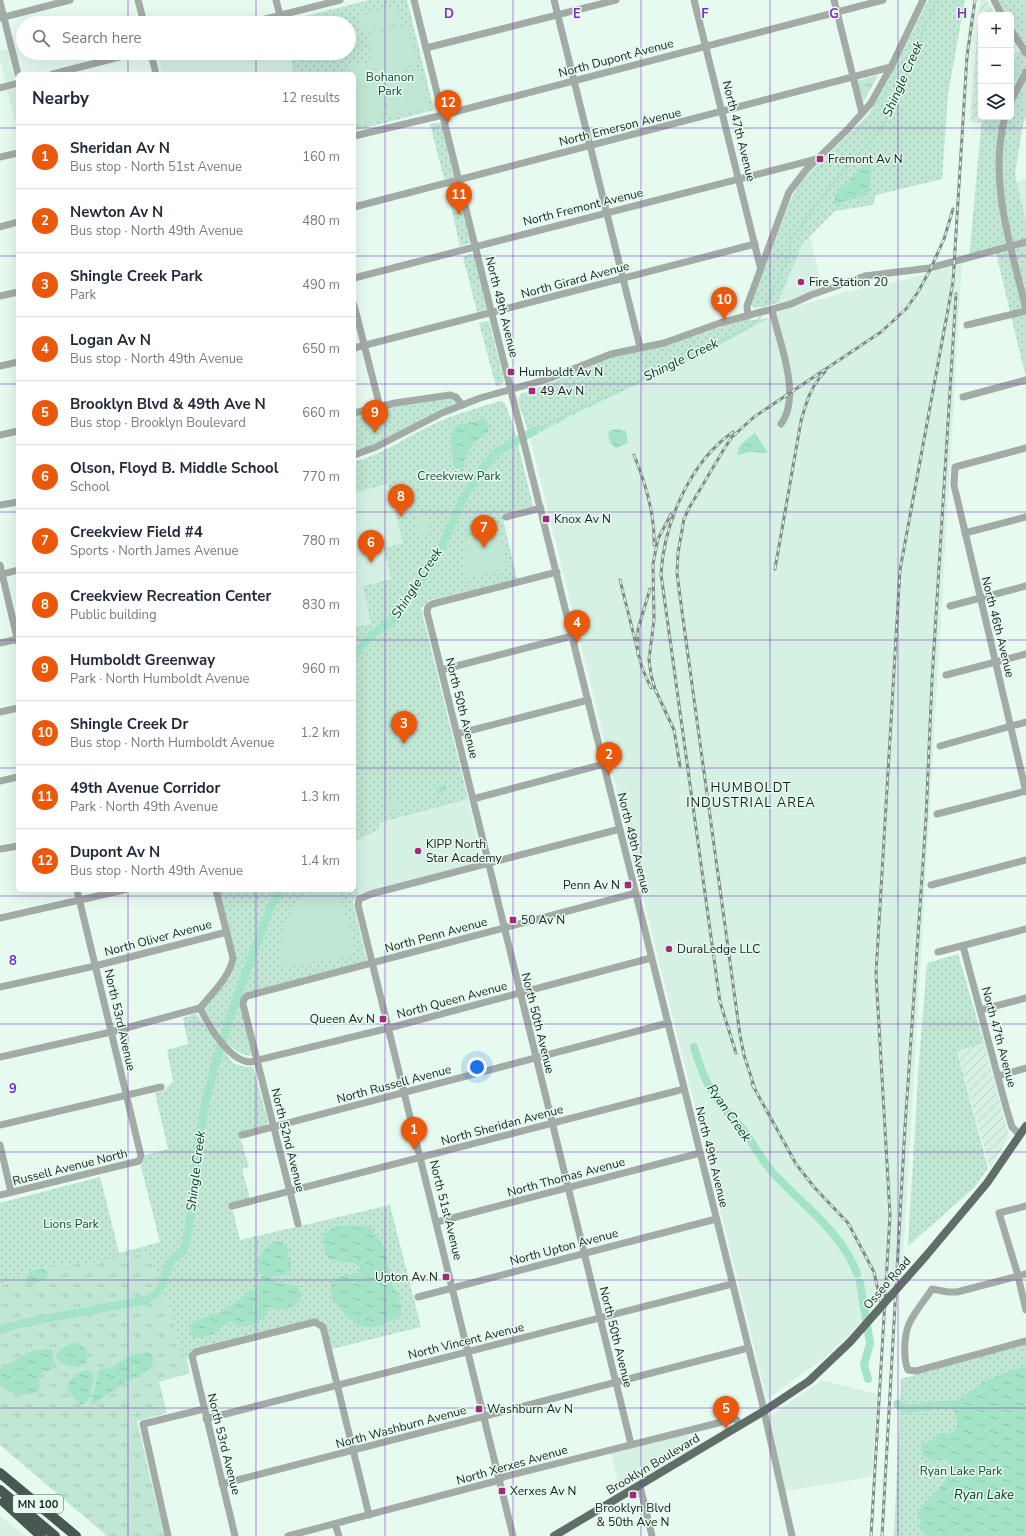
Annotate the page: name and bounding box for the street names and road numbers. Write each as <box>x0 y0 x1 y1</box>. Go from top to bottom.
street label: North Dupont Avenue <box>557 35 675 81</box>
street label: North 47th Avenue <box>719 79 759 183</box>
street label: North Emerson Avenue <box>557 104 683 150</box>
street label: North Fremont Avenue <box>521 184 645 230</box>
street label: North 49th Avenue <box>482 255 522 359</box>
street label: North Girard Avenue <box>519 258 631 302</box>
street label: North 46th Avenue <box>978 575 1018 679</box>
street label: North 50th Avenue <box>442 656 482 760</box>
street label: North 49th Avenue <box>614 791 654 895</box>
street label: North Penn Avenue <box>383 914 489 956</box>
street label: North Oliver Avenue <box>103 916 213 960</box>
street label: North 53rd Avenue <box>101 968 139 1072</box>
street label: North 50th Avenue <box>518 971 558 1075</box>
street label: North Queen Avenue <box>395 978 509 1022</box>
street label: North 47th Avenue <box>978 985 1020 1089</box>
street label: North Russell Avenue <box>335 1061 453 1107</box>
street label: North 52nd Avenue <box>267 1086 309 1194</box>
street label: North Sheridan Avenue <box>439 1101 565 1149</box>
street label: North 49th Avenue <box>692 1105 732 1209</box>
street label: Russell Avenue North <box>11 1145 129 1189</box>
street label: North Thomas Avenue <box>505 1154 627 1200</box>
street label: North 51st Avenue <box>426 1158 466 1262</box>
street label: North Upton Avenue <box>508 1225 620 1269</box>
street label: Osseo Road <box>860 1253 914 1313</box>
street label: North 50th Avenue <box>596 1285 636 1389</box>
street label: North Vincent Avenue <box>406 1319 526 1363</box>
street label: North 53rd Avenue <box>204 1392 244 1496</box>
street label: North Washburn Avenue <box>334 1402 468 1452</box>
street label: Brooklyn Boulevard <box>603 1430 703 1498</box>
street label: North Xerxes Avenue <box>455 1441 569 1489</box>
road number: MN 100 <box>13 1495 63 1513</box>

